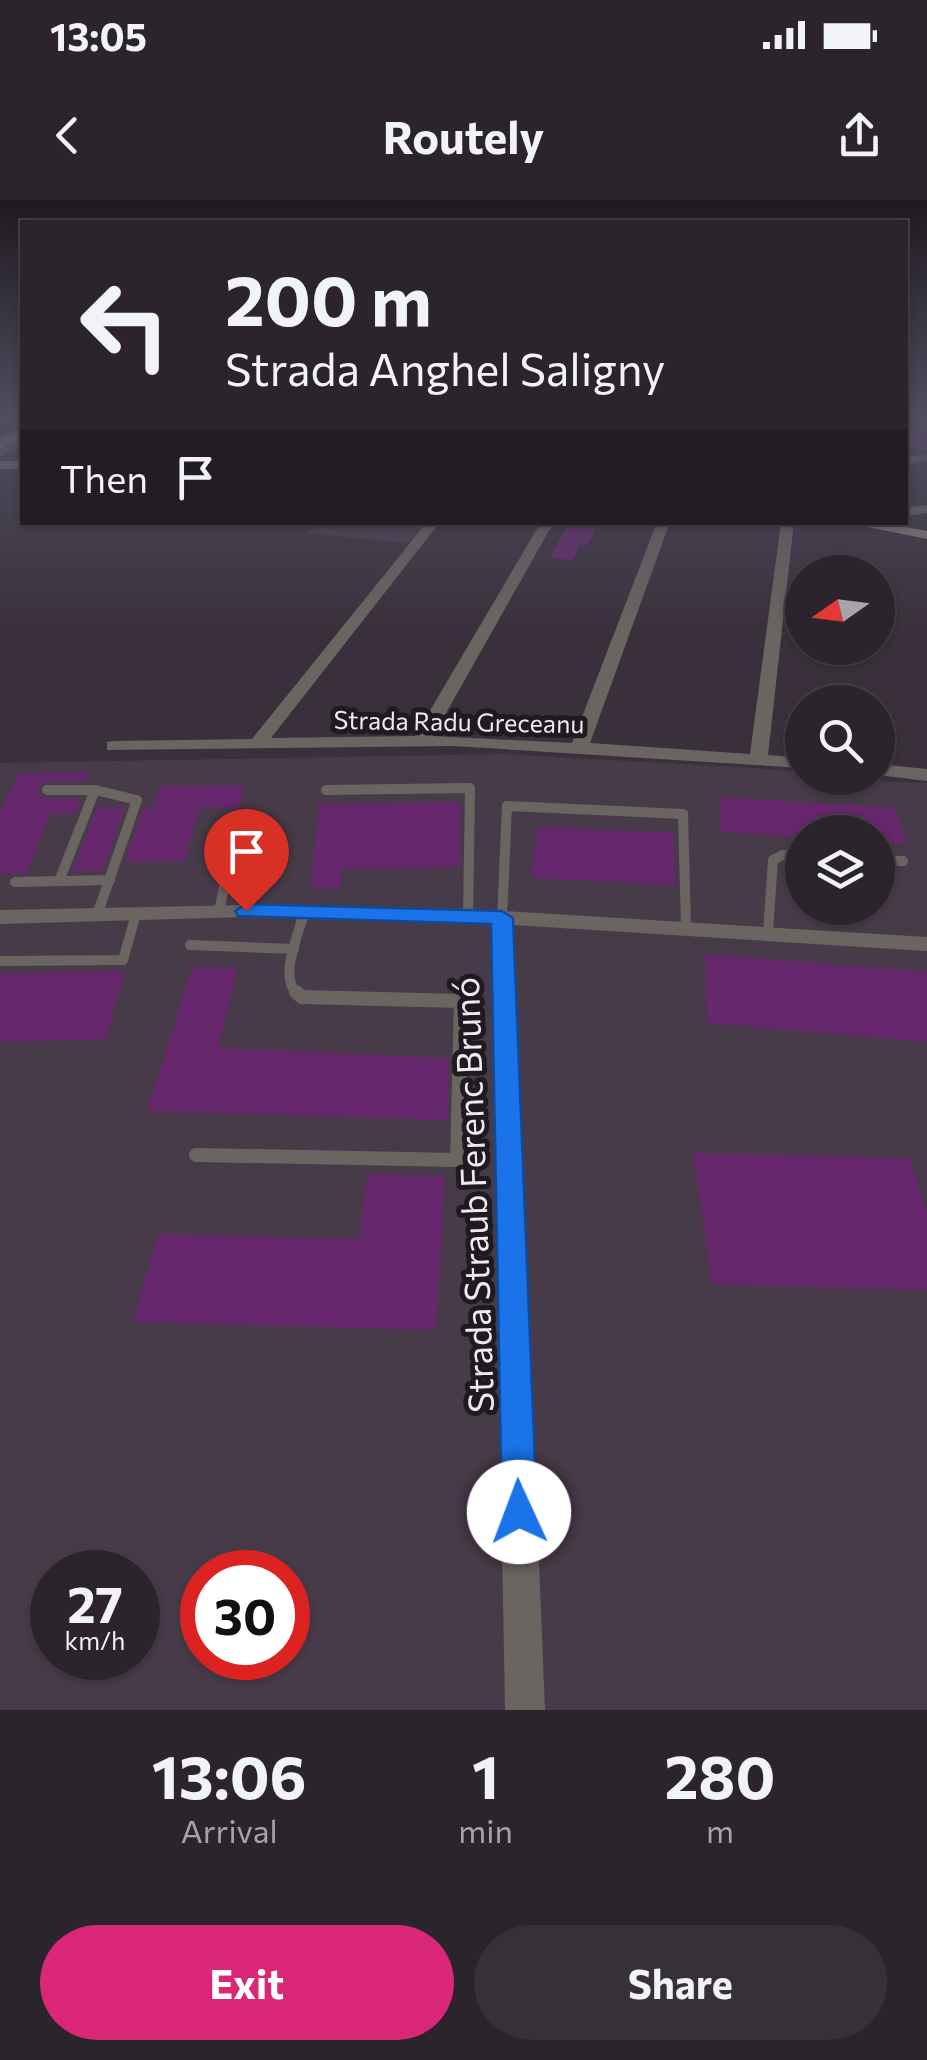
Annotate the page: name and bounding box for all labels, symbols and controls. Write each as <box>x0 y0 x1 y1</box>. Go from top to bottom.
text: 13:05 <box>50 12 147 59</box>
icon: back <box>40 108 95 163</box>
text: Routely <box>383 108 544 163</box>
icon: share <box>832 108 887 163</box>
text: 200 m <box>225 255 432 340</box>
icon: left <box>60 260 190 390</box>
text: Strada Anghel Saligny <box>225 340 665 395</box>
icon: arrive <box>168 450 223 505</box>
text: Then <box>60 454 148 501</box>
north arrow <box>785 555 895 665</box>
map controls <box>785 555 895 925</box>
button: search <box>785 685 895 795</box>
street label: Strada Radu Greceanu <box>333 704 585 738</box>
pin <box>204 809 289 912</box>
button: layers <box>785 815 895 925</box>
icon: arrive <box>219 824 274 879</box>
street label: Strada Straub Ferenc Brunó <box>443 976 501 1414</box>
position arrow <box>467 1460 571 1564</box>
speed limit sign: 30 <box>180 1550 310 1680</box>
text: 27 <box>67 1572 123 1633</box>
text: km/h <box>65 1625 125 1655</box>
text: 13:06 <box>152 1738 307 1811</box>
text: 1 <box>472 1738 499 1811</box>
text: 280 <box>665 1738 775 1811</box>
text: Arrival <box>181 1810 278 1850</box>
text: min <box>458 1810 513 1850</box>
text: m <box>706 1810 734 1850</box>
button: Exit <box>40 1925 454 2040</box>
button: Share <box>474 1925 887 2040</box>

